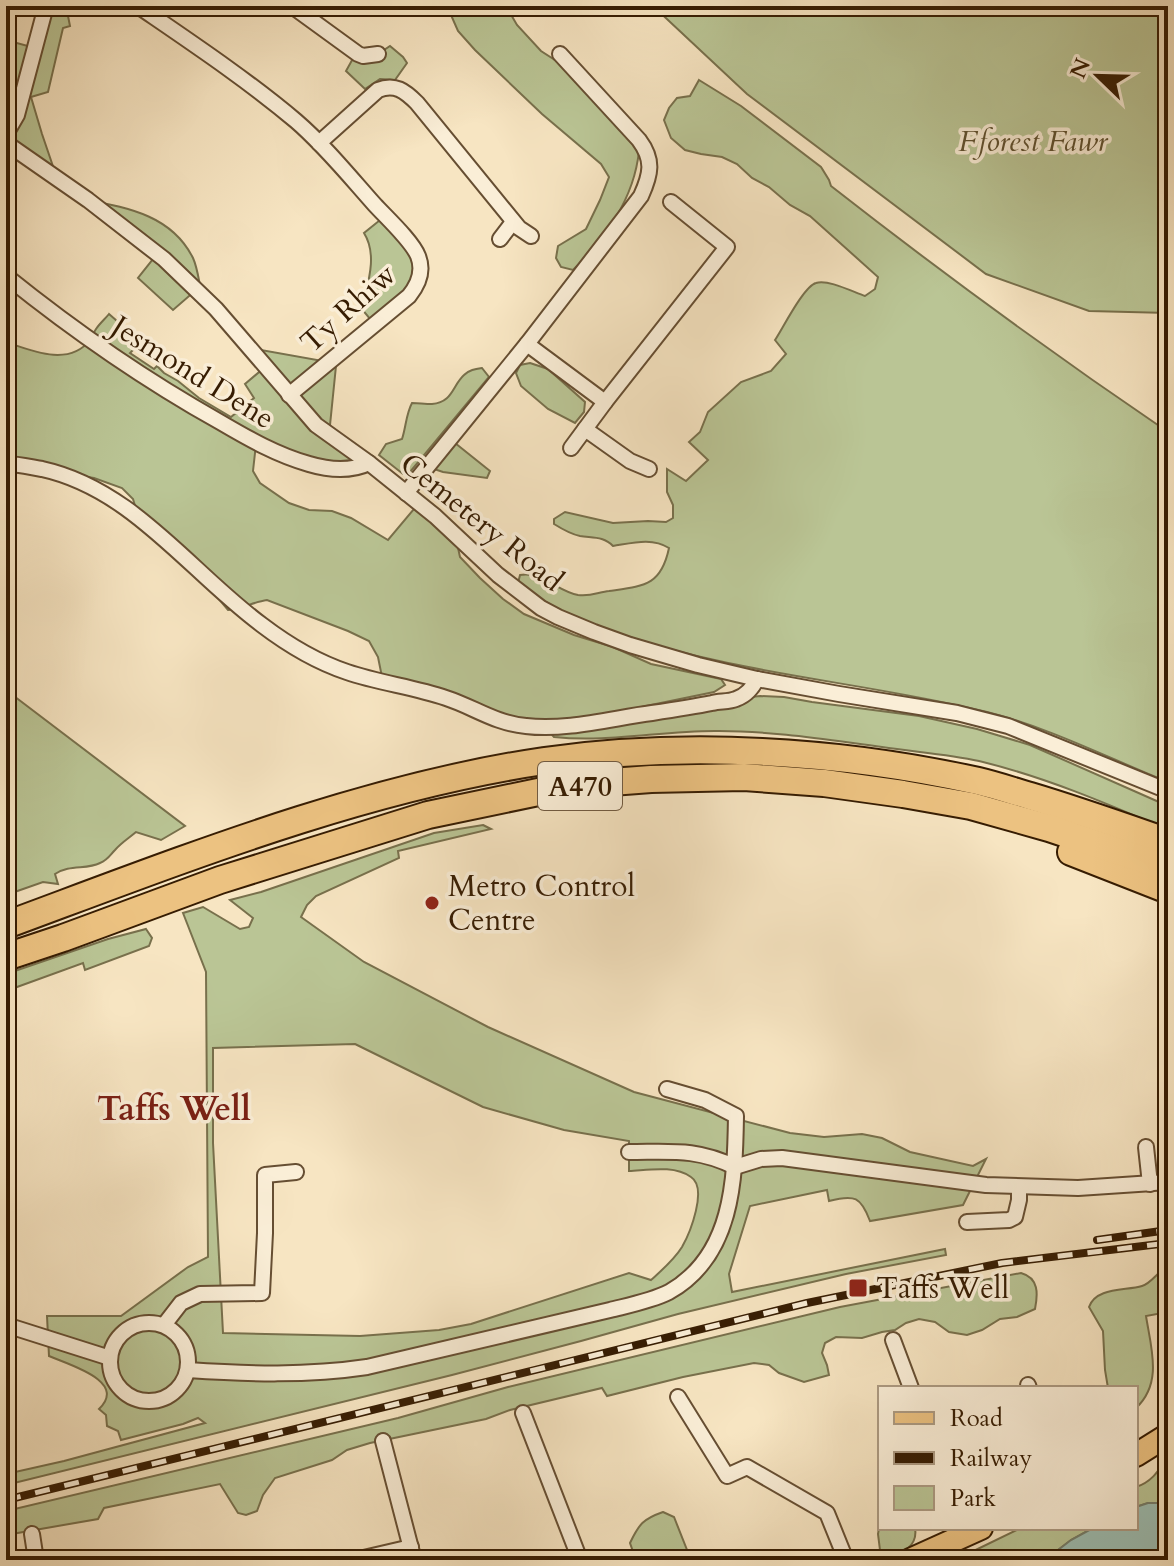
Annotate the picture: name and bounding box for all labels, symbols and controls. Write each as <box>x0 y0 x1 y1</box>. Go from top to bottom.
north arrow <box>1058 36 1138 116</box>
text: N <box>1063 54 1098 83</box>
park label: Fforest Fawr <box>958 121 1109 162</box>
street label: Ty Rhiw <box>292 254 405 362</box>
street label: Jesmond Dene <box>100 304 282 439</box>
street label: Cemetery Road <box>391 444 572 601</box>
road number: A470 <box>538 762 622 810</box>
place label: Metro Control Centre <box>448 866 635 941</box>
marker: Metro Control Centre <box>423 894 441 912</box>
district label: Taffs Well <box>97 1086 251 1132</box>
place label: Taffs Well <box>876 1268 1009 1309</box>
marker: Taffs Well <box>847 1277 869 1299</box>
legend <box>878 1386 1138 1530</box>
text: Road <box>950 1402 1003 1435</box>
text: Railway <box>950 1442 1032 1475</box>
text: Park <box>950 1482 996 1515</box>

